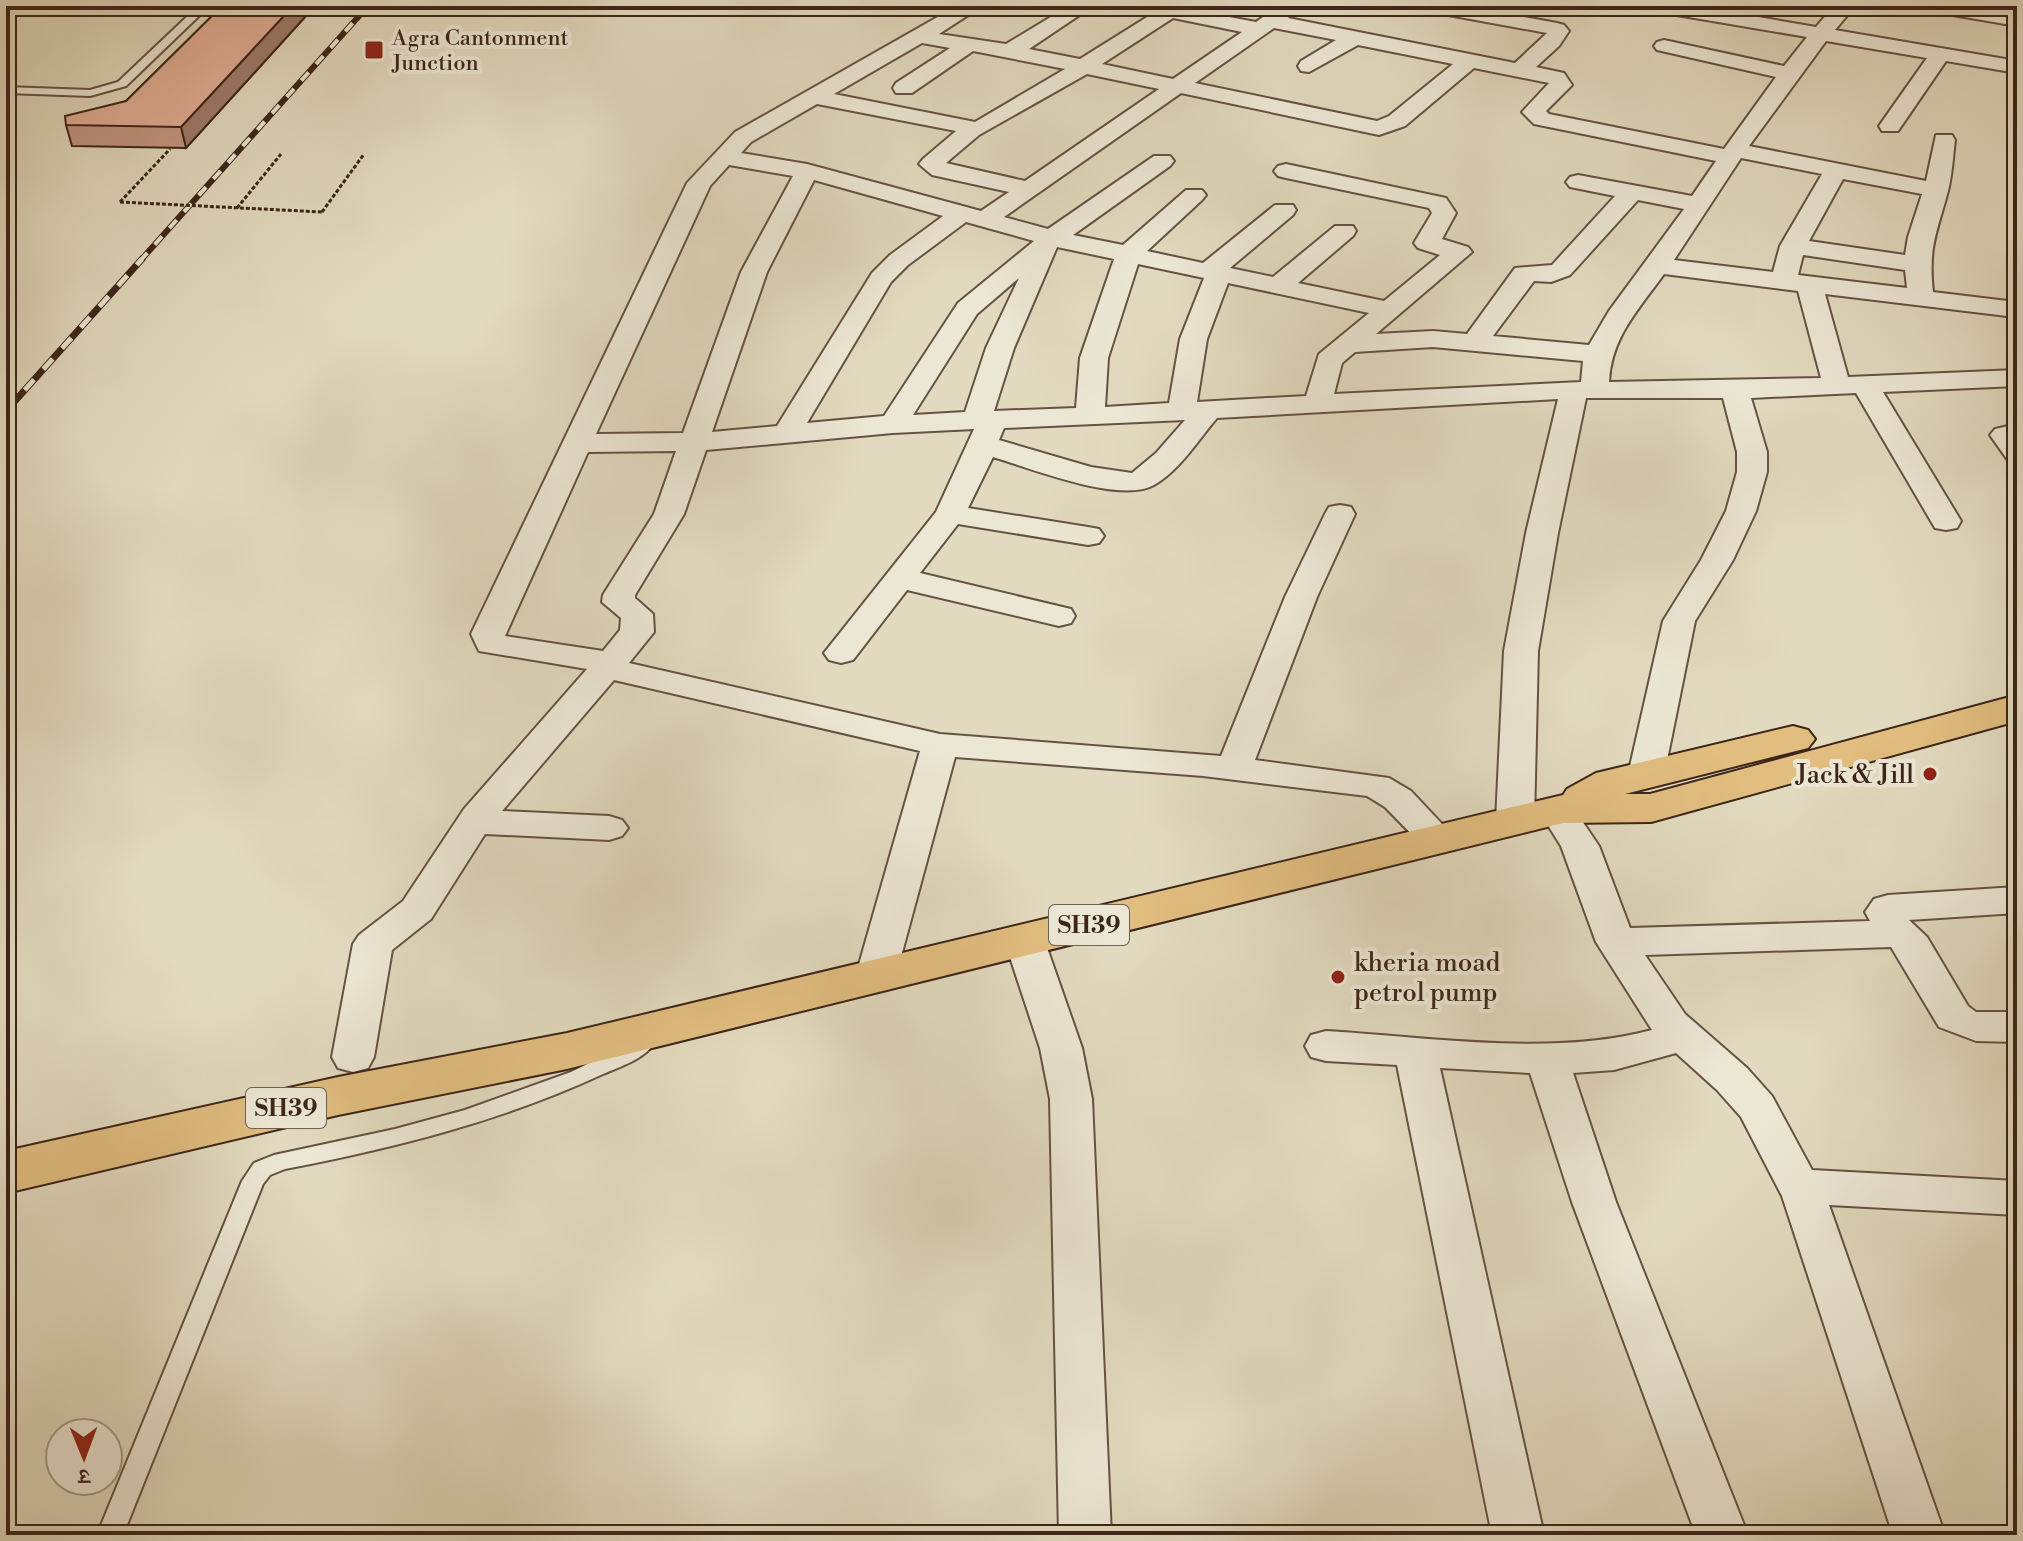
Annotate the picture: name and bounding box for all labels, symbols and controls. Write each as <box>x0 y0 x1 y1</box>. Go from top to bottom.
place label: Agra Cantonment Junction <box>391 25 569 77</box>
marker: Agra Cantonment Junction <box>363 39 385 61</box>
place label: Jack & Jill <box>1795 759 1914 791</box>
marker: Jack & Jill <box>1921 765 1939 783</box>
road number: SH39 <box>1049 905 1129 945</box>
place label: kheria moad petrol pump <box>1354 947 1501 1009</box>
marker: kheria moad petrol pump <box>1329 968 1347 986</box>
road number: SH39 <box>246 1088 326 1128</box>
north arrow <box>44 1417 124 1497</box>
text: उ <box>77 1462 92 1489</box>

